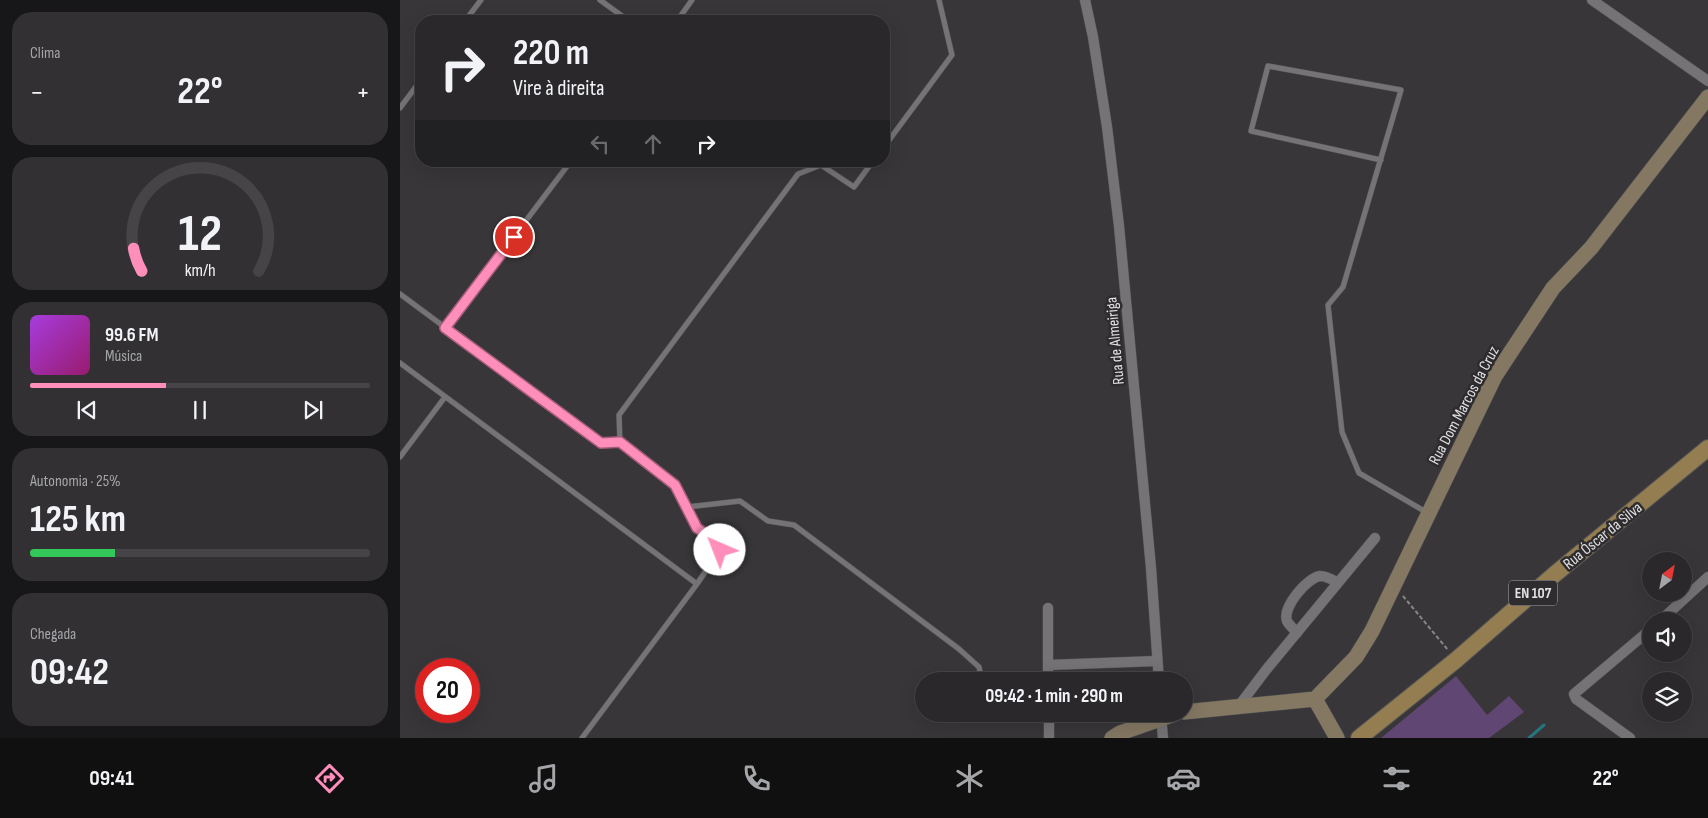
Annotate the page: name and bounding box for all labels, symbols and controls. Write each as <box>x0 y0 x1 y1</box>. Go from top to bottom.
text: 220 m <box>513 32 589 75</box>
icon: right <box>430 35 495 100</box>
text: Clima <box>30 44 60 63</box>
text: 22° <box>177 69 223 114</box>
text: Vire à direita <box>513 75 605 102</box>
text: − <box>30 76 44 109</box>
text: + <box>356 76 370 109</box>
icon: left <box>586 130 614 158</box>
icon: ahead <box>639 130 667 158</box>
icon: right <box>692 130 720 158</box>
text: 12 <box>178 203 222 266</box>
pin <box>493 216 535 258</box>
icon: arrive <box>500 223 528 251</box>
text: km/h <box>185 260 215 281</box>
street label: Rua de Almeiriga <box>1102 296 1129 386</box>
text: 99.6 FM <box>105 324 159 347</box>
street label: Rua Dom Marcos da Cruz <box>1425 343 1504 468</box>
text: Música <box>105 347 142 366</box>
icon: previous <box>73 396 101 424</box>
icon: pause <box>186 396 214 424</box>
icon: next <box>299 396 327 424</box>
text: Autonomia · 25% <box>30 472 121 491</box>
text: 125 km <box>30 497 126 542</box>
street label: Rua Óscar da Silva <box>1560 499 1646 574</box>
position arrow <box>693 523 745 575</box>
north arrow <box>1642 552 1692 602</box>
map controls <box>1642 552 1692 722</box>
road number: EN 107 <box>1509 580 1557 606</box>
button: sound <box>1642 612 1692 662</box>
text: Chegada <box>30 625 76 644</box>
text: 09:42 <box>30 650 109 695</box>
speed limit sign: 20 <box>415 658 480 723</box>
button: layers <box>1642 672 1692 722</box>
text: 09:42 · 1 min · 290 m <box>985 685 1123 708</box>
icon: directions <box>312 761 347 796</box>
icon: music <box>526 761 561 796</box>
icon: phone <box>739 761 774 796</box>
icon: climate <box>952 761 987 796</box>
icon: car <box>1166 761 1201 796</box>
icon: filters <box>1379 761 1414 796</box>
text: 09:41 <box>89 765 134 792</box>
text: 22° <box>1593 765 1619 792</box>

